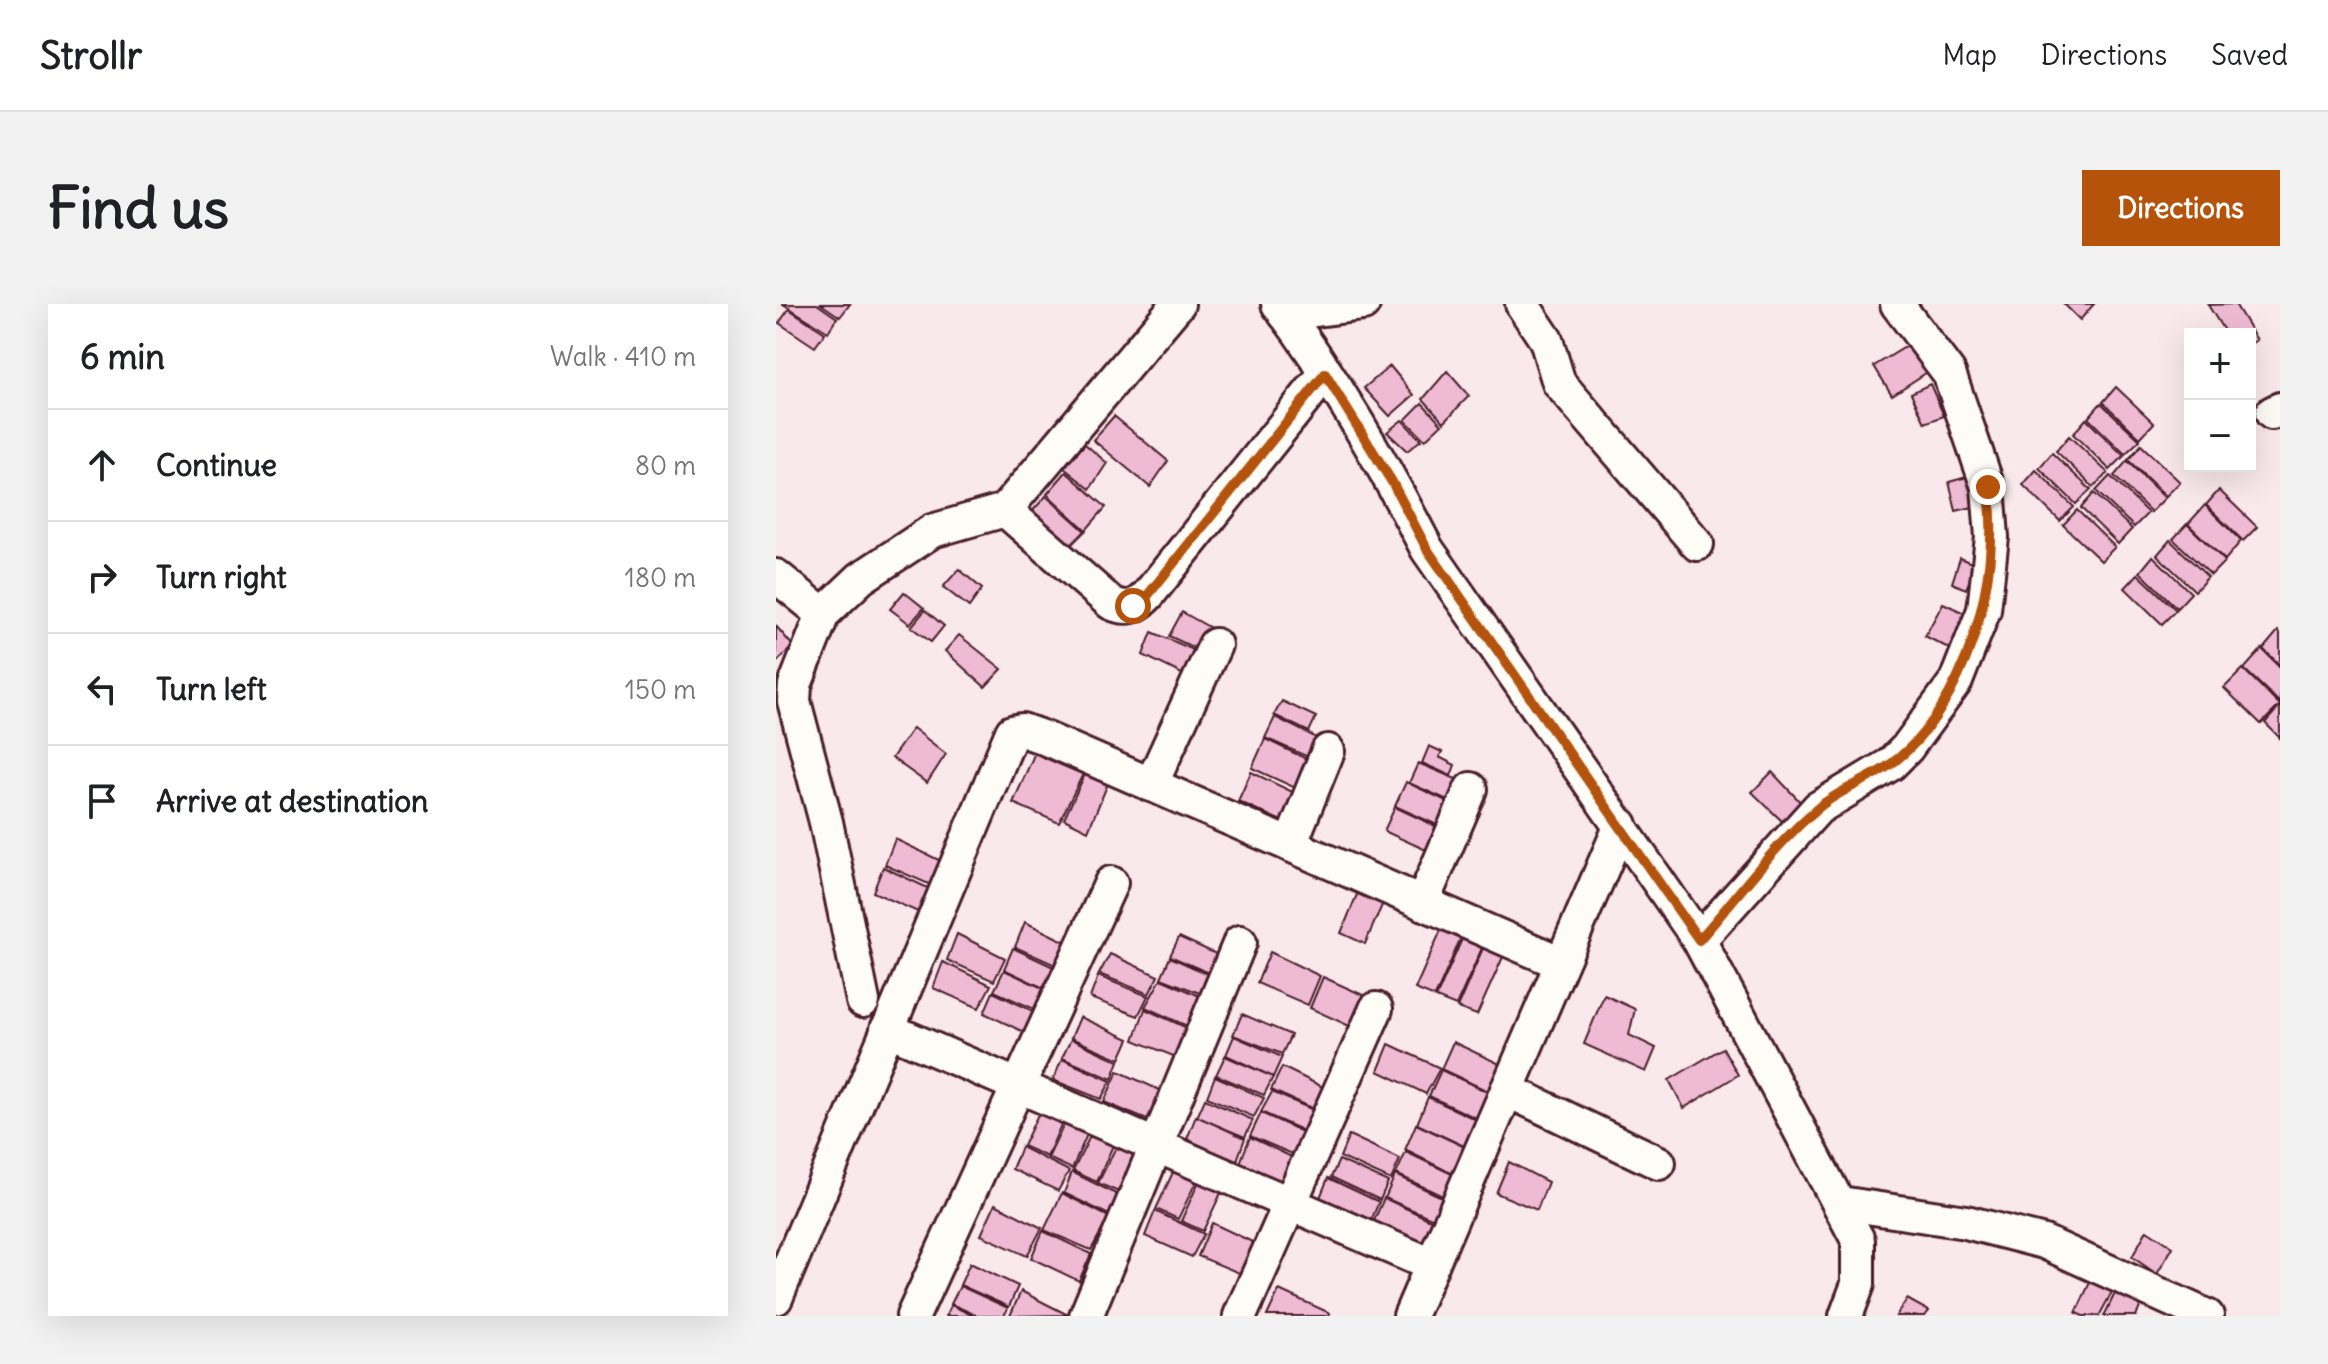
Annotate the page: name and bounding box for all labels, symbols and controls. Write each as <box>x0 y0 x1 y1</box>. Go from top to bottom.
text: Strollr <box>40 32 142 79</box>
text: Map <box>1942 37 1997 73</box>
text: Directions <box>2041 37 2167 73</box>
text: Saved <box>2211 37 2288 73</box>
button: Directions <box>2082 170 2280 246</box>
text: Find us <box>48 173 229 243</box>
map controls <box>2184 328 2256 472</box>
button: + <box>2184 328 2256 400</box>
text: 6 min <box>80 335 165 378</box>
text: Walk · 410 m <box>550 340 696 373</box>
button: − <box>2184 400 2256 472</box>
icon: ahead <box>80 443 124 487</box>
text: Continue <box>156 446 277 484</box>
text: 80 m <box>635 449 696 482</box>
route end <box>1970 469 2006 505</box>
icon: right <box>80 555 124 599</box>
text: Turn right <box>156 558 287 596</box>
text: 180 m <box>625 561 696 594</box>
route start <box>1115 588 1151 624</box>
icon: left <box>80 667 124 711</box>
text: Turn left <box>156 670 267 708</box>
text: 150 m <box>625 673 696 706</box>
icon: arrive <box>80 779 124 823</box>
text: Arrive at destination <box>156 782 428 820</box>

